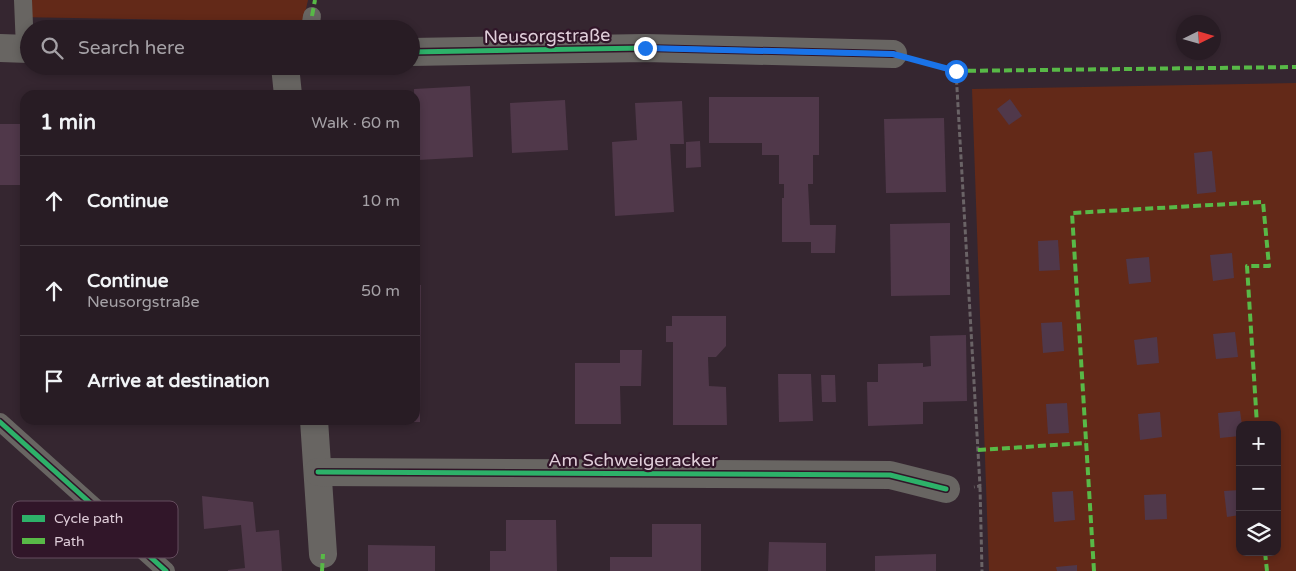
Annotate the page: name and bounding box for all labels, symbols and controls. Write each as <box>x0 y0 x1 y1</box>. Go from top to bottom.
north arrow <box>1176 15 1221 60</box>
search box <box>20 20 420 75</box>
street label: Neusorgstraße <box>484 24 610 48</box>
icon: search <box>38 34 66 62</box>
text: Search here <box>78 37 185 59</box>
route end <box>634 37 657 60</box>
route start <box>945 60 968 83</box>
text: 1 min <box>40 110 96 135</box>
text: Walk · 60 m <box>311 113 400 133</box>
icon: ahead <box>40 187 68 215</box>
text: Continue <box>87 190 169 212</box>
text: 10 m <box>361 191 400 211</box>
text: Continue <box>87 270 169 292</box>
icon: ahead <box>40 277 68 305</box>
text: 50 m <box>361 281 400 301</box>
text: Neusorgstraße <box>87 292 199 312</box>
icon: arrive <box>40 367 68 395</box>
text: Arrive at destination <box>87 370 270 392</box>
map controls <box>1236 421 1281 556</box>
button: + <box>1236 421 1281 466</box>
street label: Am Schweigeracker <box>548 449 718 471</box>
button: − <box>1236 466 1281 511</box>
legend <box>12 501 178 558</box>
text: Cycle path <box>54 510 123 527</box>
button: layers <box>1236 511 1281 556</box>
text: Path <box>54 533 85 550</box>

